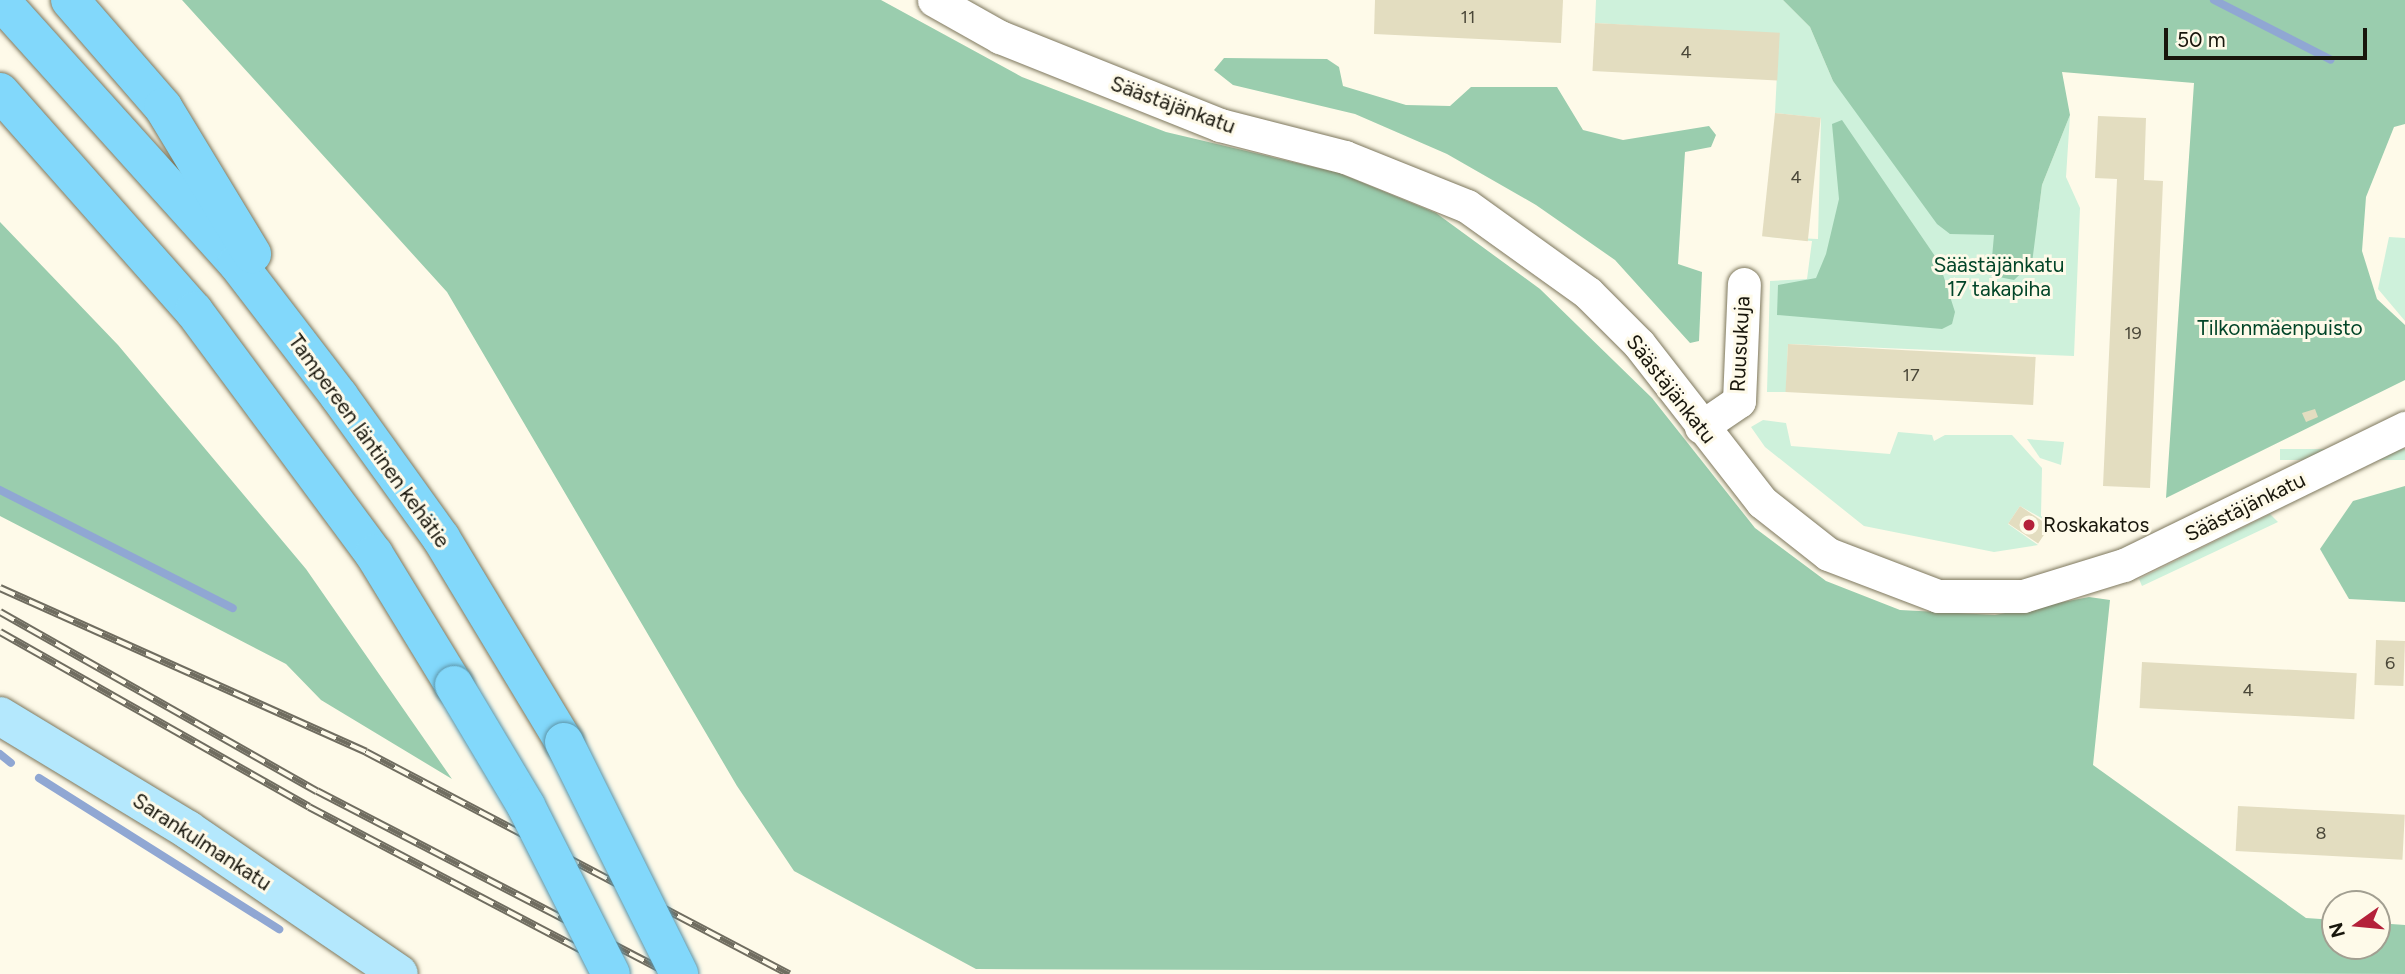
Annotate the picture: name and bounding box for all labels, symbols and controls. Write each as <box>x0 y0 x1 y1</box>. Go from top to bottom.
house number: 11 <box>1461 6 1475 28</box>
scale bar <box>2167 14 2370 58</box>
text: 50 m <box>2177 27 2226 52</box>
house number: 4 <box>1680 41 1692 63</box>
street label: Säästäjänkatu <box>1107 71 1239 139</box>
house number: 4 <box>1790 166 1802 188</box>
park label: Säästäjänkatu 17 takapiha <box>1933 252 2065 302</box>
street label: Ruusukuja <box>1725 295 1755 393</box>
park label: Tilkonmäenpuisto <box>2197 315 2363 341</box>
house number: 19 <box>2124 322 2142 344</box>
street label: Tampereen läntinen kehätie <box>283 329 455 553</box>
street label: Säästäjänkatu <box>1621 330 1721 448</box>
house number: 17 <box>1902 364 1920 386</box>
street label: Säästäjänkatu <box>2181 467 2309 547</box>
place label: Roskakatos <box>2043 512 2149 538</box>
marker: Roskakatos <box>2021 517 2037 533</box>
house number: 6 <box>2385 652 2395 674</box>
house number: 4 <box>2242 679 2254 701</box>
street label: Sarankulmankatu <box>128 788 276 896</box>
house number: 8 <box>2315 822 2327 844</box>
north arrow <box>2321 890 2391 960</box>
text: N <box>2324 920 2350 940</box>

